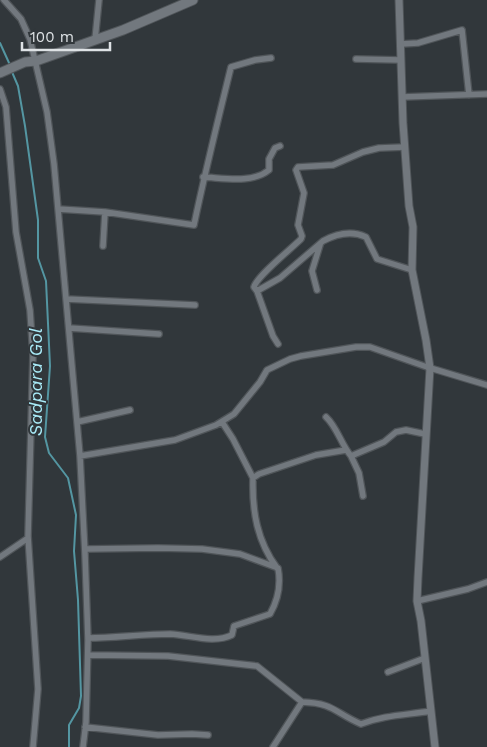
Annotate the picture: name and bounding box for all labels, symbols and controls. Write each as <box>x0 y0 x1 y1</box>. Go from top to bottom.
scale bar <box>22 20 110 52</box>
text: 100 m <box>30 28 74 46</box>
water label: Sadpara Gol <box>25 328 46 436</box>

